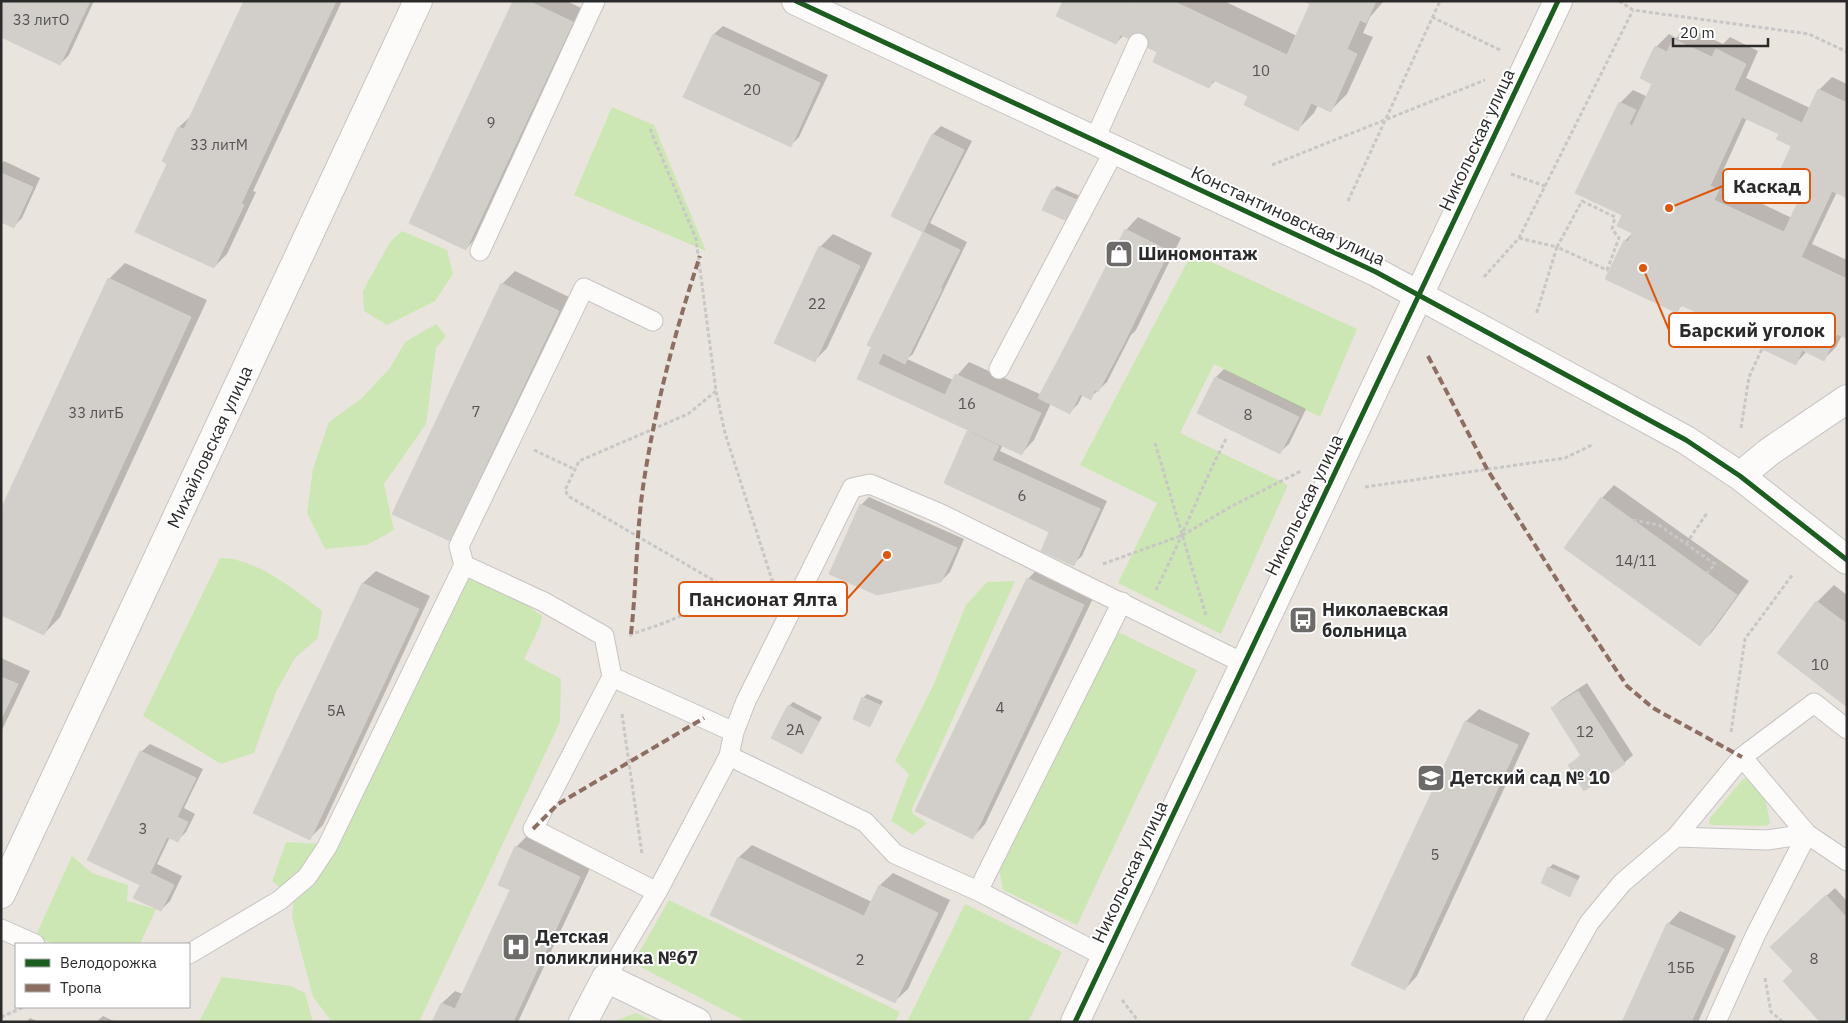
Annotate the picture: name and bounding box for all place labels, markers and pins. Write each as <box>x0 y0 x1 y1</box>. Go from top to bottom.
callout: Каскад <box>1723 169 1810 203</box>
shop icon: Шиномонтаж <box>1104 239 1134 269</box>
place label: Шиномонтаж <box>1138 242 1258 265</box>
callout: Барский уголок <box>1669 313 1835 347</box>
callout: Пансионат Ялта <box>679 582 847 616</box>
place label: Николаевская больница <box>1322 598 1449 642</box>
bus stop icon: Николаевская больница <box>1288 605 1318 635</box>
school or university icon: Детский сад № 10 <box>1416 763 1446 793</box>
place label: Детский сад № 10 <box>1450 766 1610 789</box>
place label: Детская поликлиника №67 <box>535 925 698 969</box>
hospital icon: Детская поликлиника №67 <box>501 932 531 962</box>

